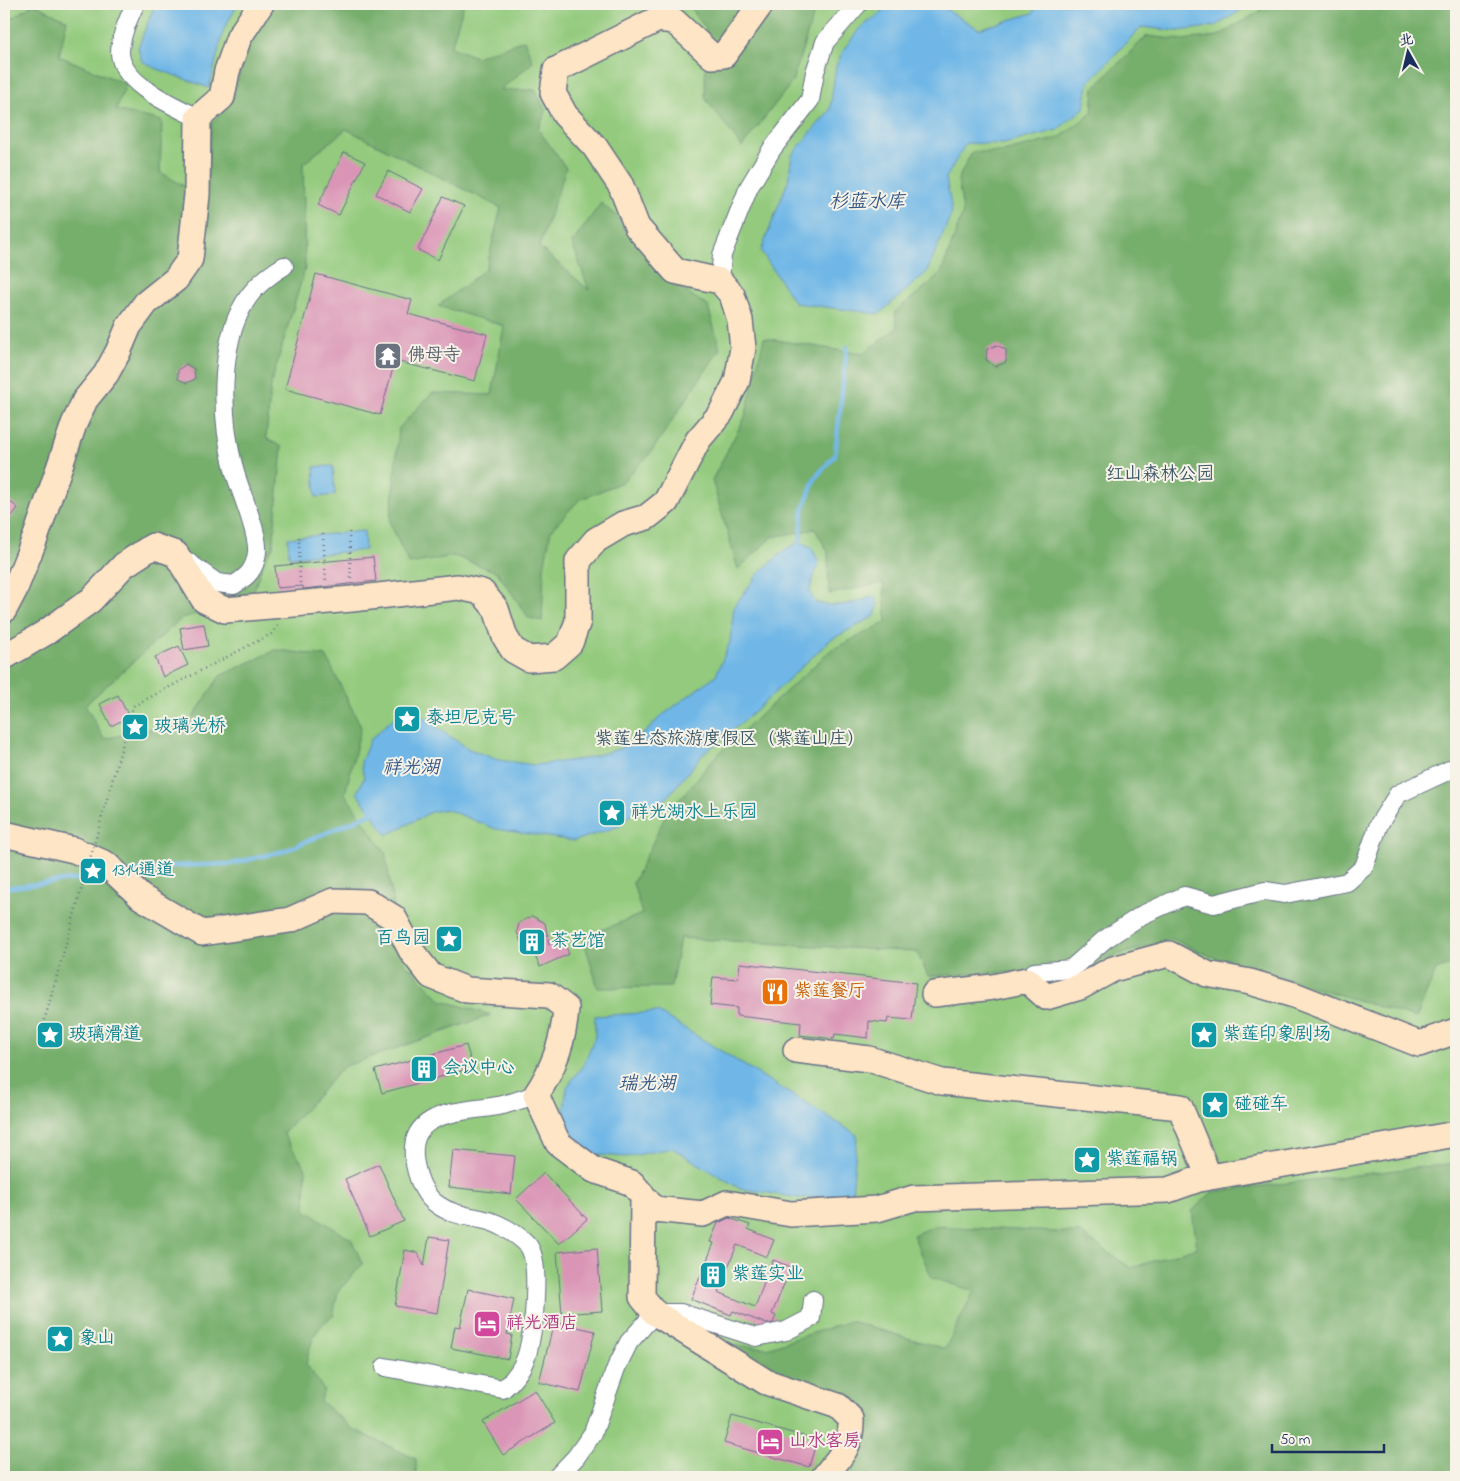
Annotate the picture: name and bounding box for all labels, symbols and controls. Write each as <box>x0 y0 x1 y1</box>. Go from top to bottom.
north arrow <box>1382 28 1432 78</box>
text: 北 <box>1398 29 1415 52</box>
water label: 杉蓝水库 <box>829 189 907 216</box>
temple icon: 佛母寺 <box>373 341 403 371</box>
place label: 佛母寺 <box>407 343 461 369</box>
park label: 红山森林公园 <box>1106 462 1214 488</box>
place icon: 泰坦尼克号 <box>392 704 422 734</box>
place label: 泰坦尼克号 <box>426 706 516 732</box>
place icon: 玻璃光桥 <box>120 712 150 742</box>
place label: 玻璃光桥 <box>154 714 226 740</box>
park label: 紫莲生态旅游度假区（紫莲山庄） <box>595 727 865 753</box>
water label: 祥光湖 <box>382 755 441 782</box>
place icon: 祥光湖水上乐园 <box>597 798 627 828</box>
place label: 祥光湖水上乐园 <box>631 800 757 826</box>
place icon: 1314通道 <box>78 856 108 886</box>
place label: 1314通道 <box>112 858 174 884</box>
place icon: 百鸟园 <box>434 924 464 954</box>
place label: 百鸟园 <box>376 926 430 952</box>
building icon: 茶艺馆 <box>517 927 547 957</box>
place label: 茶艺馆 <box>551 929 605 955</box>
restaurant icon: 紫莲餐厅 <box>760 977 790 1007</box>
place label: 紫莲餐厅 <box>794 979 866 1005</box>
place icon: 玻璃滑道 <box>35 1020 65 1050</box>
place icon: 紫莲印象剧场 <box>1189 1020 1219 1050</box>
place label: 玻璃滑道 <box>69 1022 141 1048</box>
place label: 紫莲印象剧场 <box>1223 1022 1331 1048</box>
building icon: 会议中心 <box>409 1054 439 1084</box>
place label: 会议中心 <box>443 1056 515 1082</box>
water label: 瑞光湖 <box>618 1071 677 1098</box>
place icon: 碰碰车 <box>1200 1090 1230 1120</box>
place label: 碰碰车 <box>1234 1092 1288 1118</box>
place icon: 紫莲福锅 <box>1072 1145 1102 1175</box>
place label: 紫莲福锅 <box>1106 1147 1178 1173</box>
building icon: 紫莲实业 <box>698 1260 728 1290</box>
place label: 紫莲实业 <box>732 1262 804 1288</box>
hotel icon: 祥光酒店 <box>472 1309 502 1339</box>
place label: 祥光酒店 <box>506 1311 578 1337</box>
place icon: 象山 <box>45 1324 75 1354</box>
place label: 象山 <box>79 1326 115 1352</box>
scale bar <box>1272 1421 1385 1453</box>
hotel icon: 山水客房 <box>755 1427 785 1457</box>
place label: 山水客房 <box>789 1429 861 1455</box>
text: 50 m <box>1280 1429 1311 1451</box>

